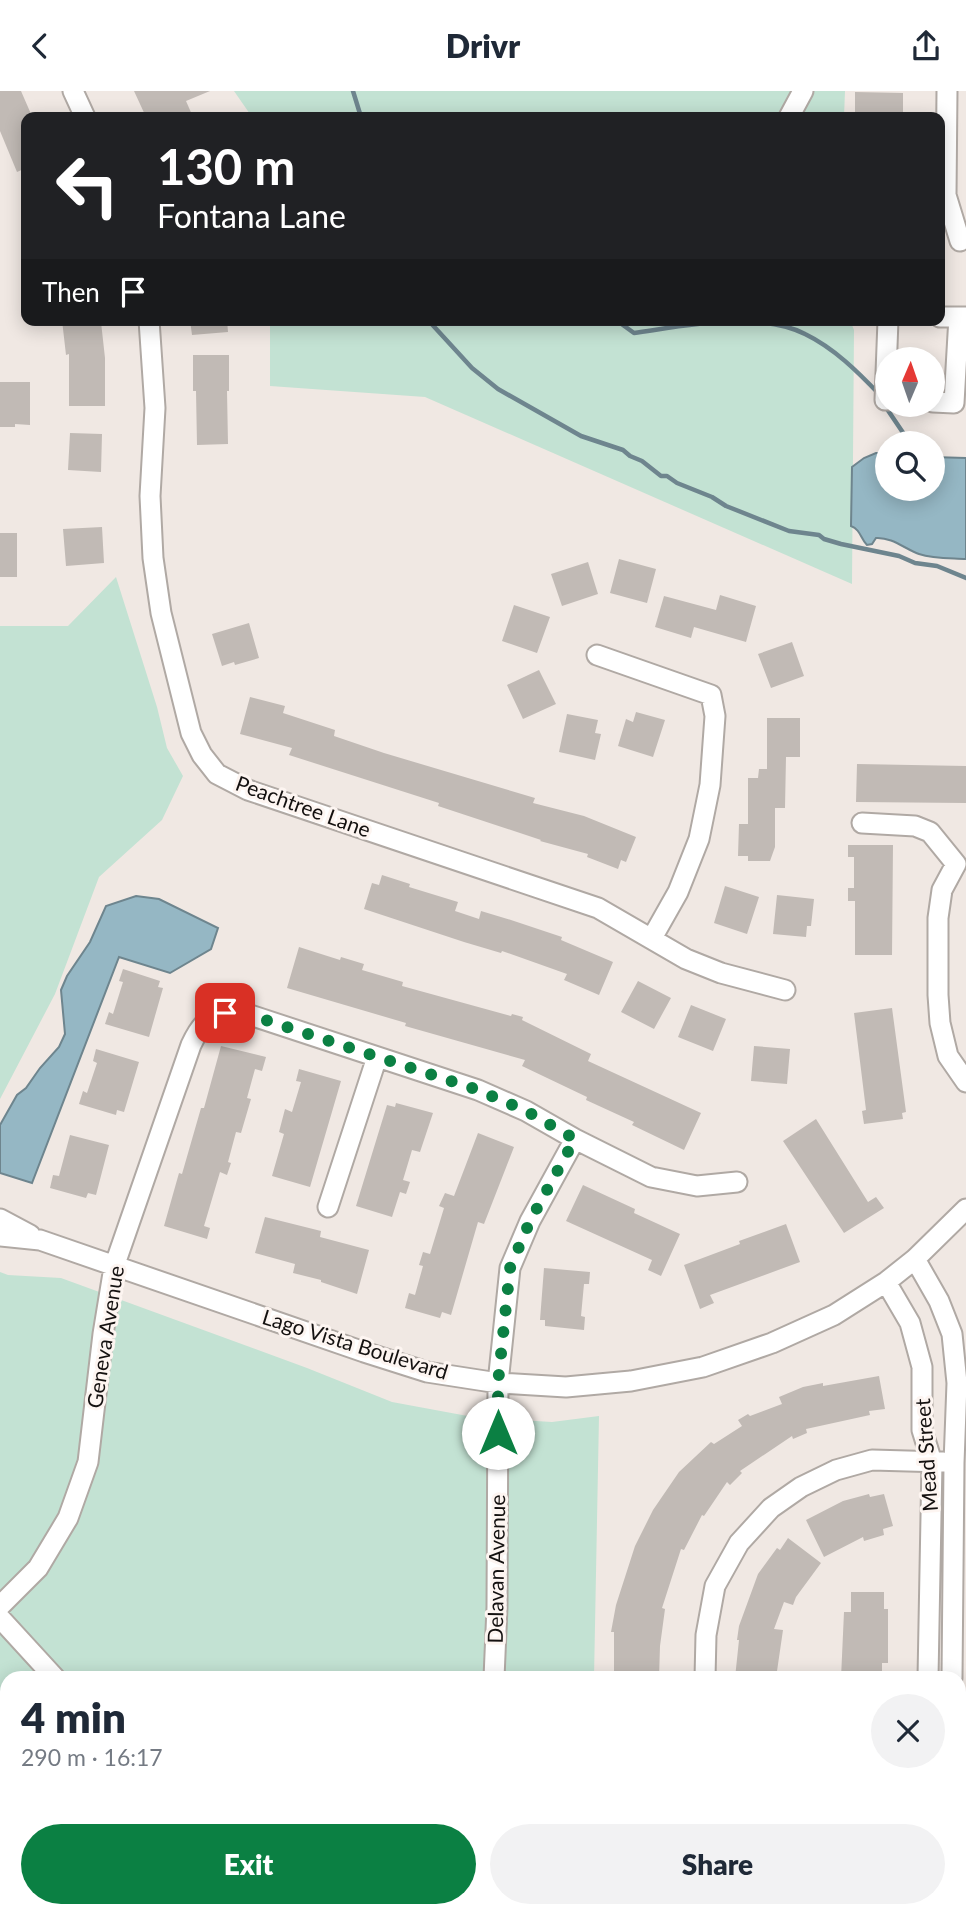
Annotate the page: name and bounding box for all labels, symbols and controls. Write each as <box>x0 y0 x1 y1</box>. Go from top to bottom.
text: Drivr <box>446 26 520 65</box>
icon: back <box>21 27 59 65</box>
icon: share <box>907 27 945 65</box>
text: 130 m <box>157 137 295 195</box>
icon: left <box>42 140 133 231</box>
text: Fontana Lane <box>157 196 346 235</box>
icon: arrive <box>114 273 152 311</box>
text: Then <box>42 276 100 308</box>
north arrow <box>875 347 945 417</box>
map controls <box>875 347 945 501</box>
button: search <box>875 431 945 501</box>
street label: Peachtree Lane <box>233 770 374 842</box>
pin <box>195 983 255 1043</box>
icon: arrive <box>206 994 244 1032</box>
street label: Geneva Avenue <box>81 1264 128 1410</box>
street label: Lago Vista Boulevard <box>259 1303 451 1384</box>
position arrow <box>461 1396 535 1470</box>
street label: Mead Street <box>909 1397 942 1512</box>
street label: Delavan Avenue <box>482 1494 509 1644</box>
text: 4 min <box>21 1692 126 1742</box>
button: close <box>871 1694 945 1768</box>
text: 290 m · 16:17 <box>21 1743 163 1771</box>
button: Exit <box>21 1824 476 1904</box>
button: Share <box>490 1824 945 1904</box>

